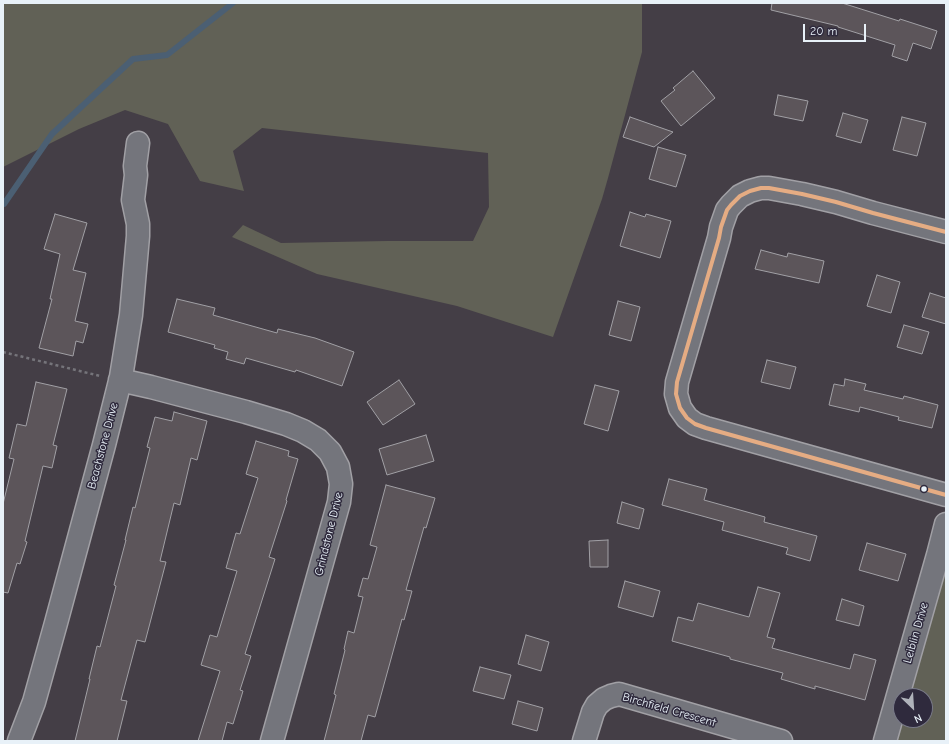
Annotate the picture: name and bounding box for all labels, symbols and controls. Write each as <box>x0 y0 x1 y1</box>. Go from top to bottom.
scale bar <box>805 16 868 42</box>
text: 20 m <box>810 24 838 38</box>
street label: Beachstone Drive <box>85 401 121 491</box>
unlabelled marker <box>919 484 929 494</box>
street label: Grindstone Drive <box>312 491 346 577</box>
street label: Leiblin Drive <box>900 601 932 665</box>
north arrow <box>893 688 933 728</box>
street label: Birchfield Crescent <box>621 690 717 730</box>
text: N <box>912 711 924 726</box>

